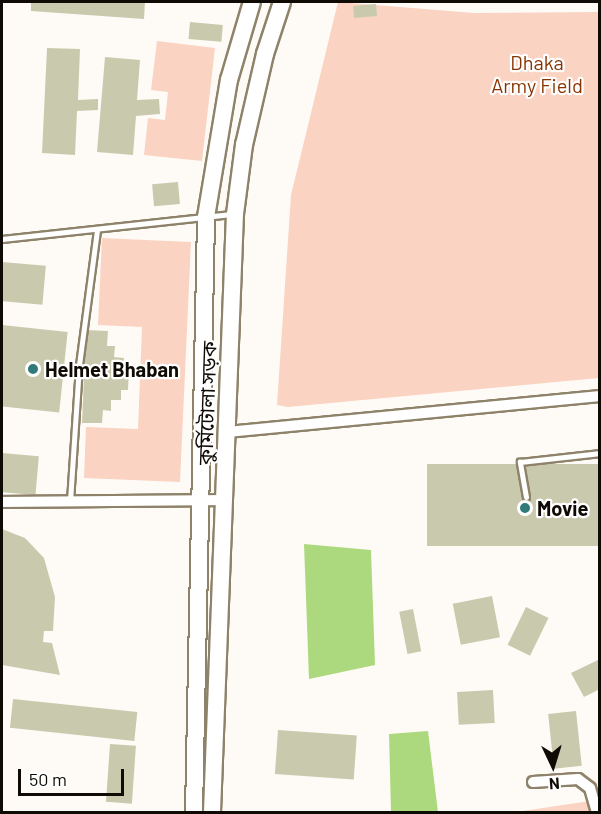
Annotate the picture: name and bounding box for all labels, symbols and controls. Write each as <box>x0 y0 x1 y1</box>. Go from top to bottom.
park label: Dhaka Army Field <box>491 51 583 98</box>
street label: কুর্মিটোলা সড়ক <box>193 341 221 465</box>
place label: Helmet Bhaban <box>45 357 179 381</box>
marker: Helmet Bhaban <box>26 362 40 376</box>
place label: Movie <box>537 496 588 520</box>
marker: Movie <box>518 501 532 515</box>
north arrow <box>523 736 583 796</box>
scale bar <box>21 757 128 795</box>
text: 50 m <box>29 768 67 790</box>
text: N <box>548 775 560 794</box>

